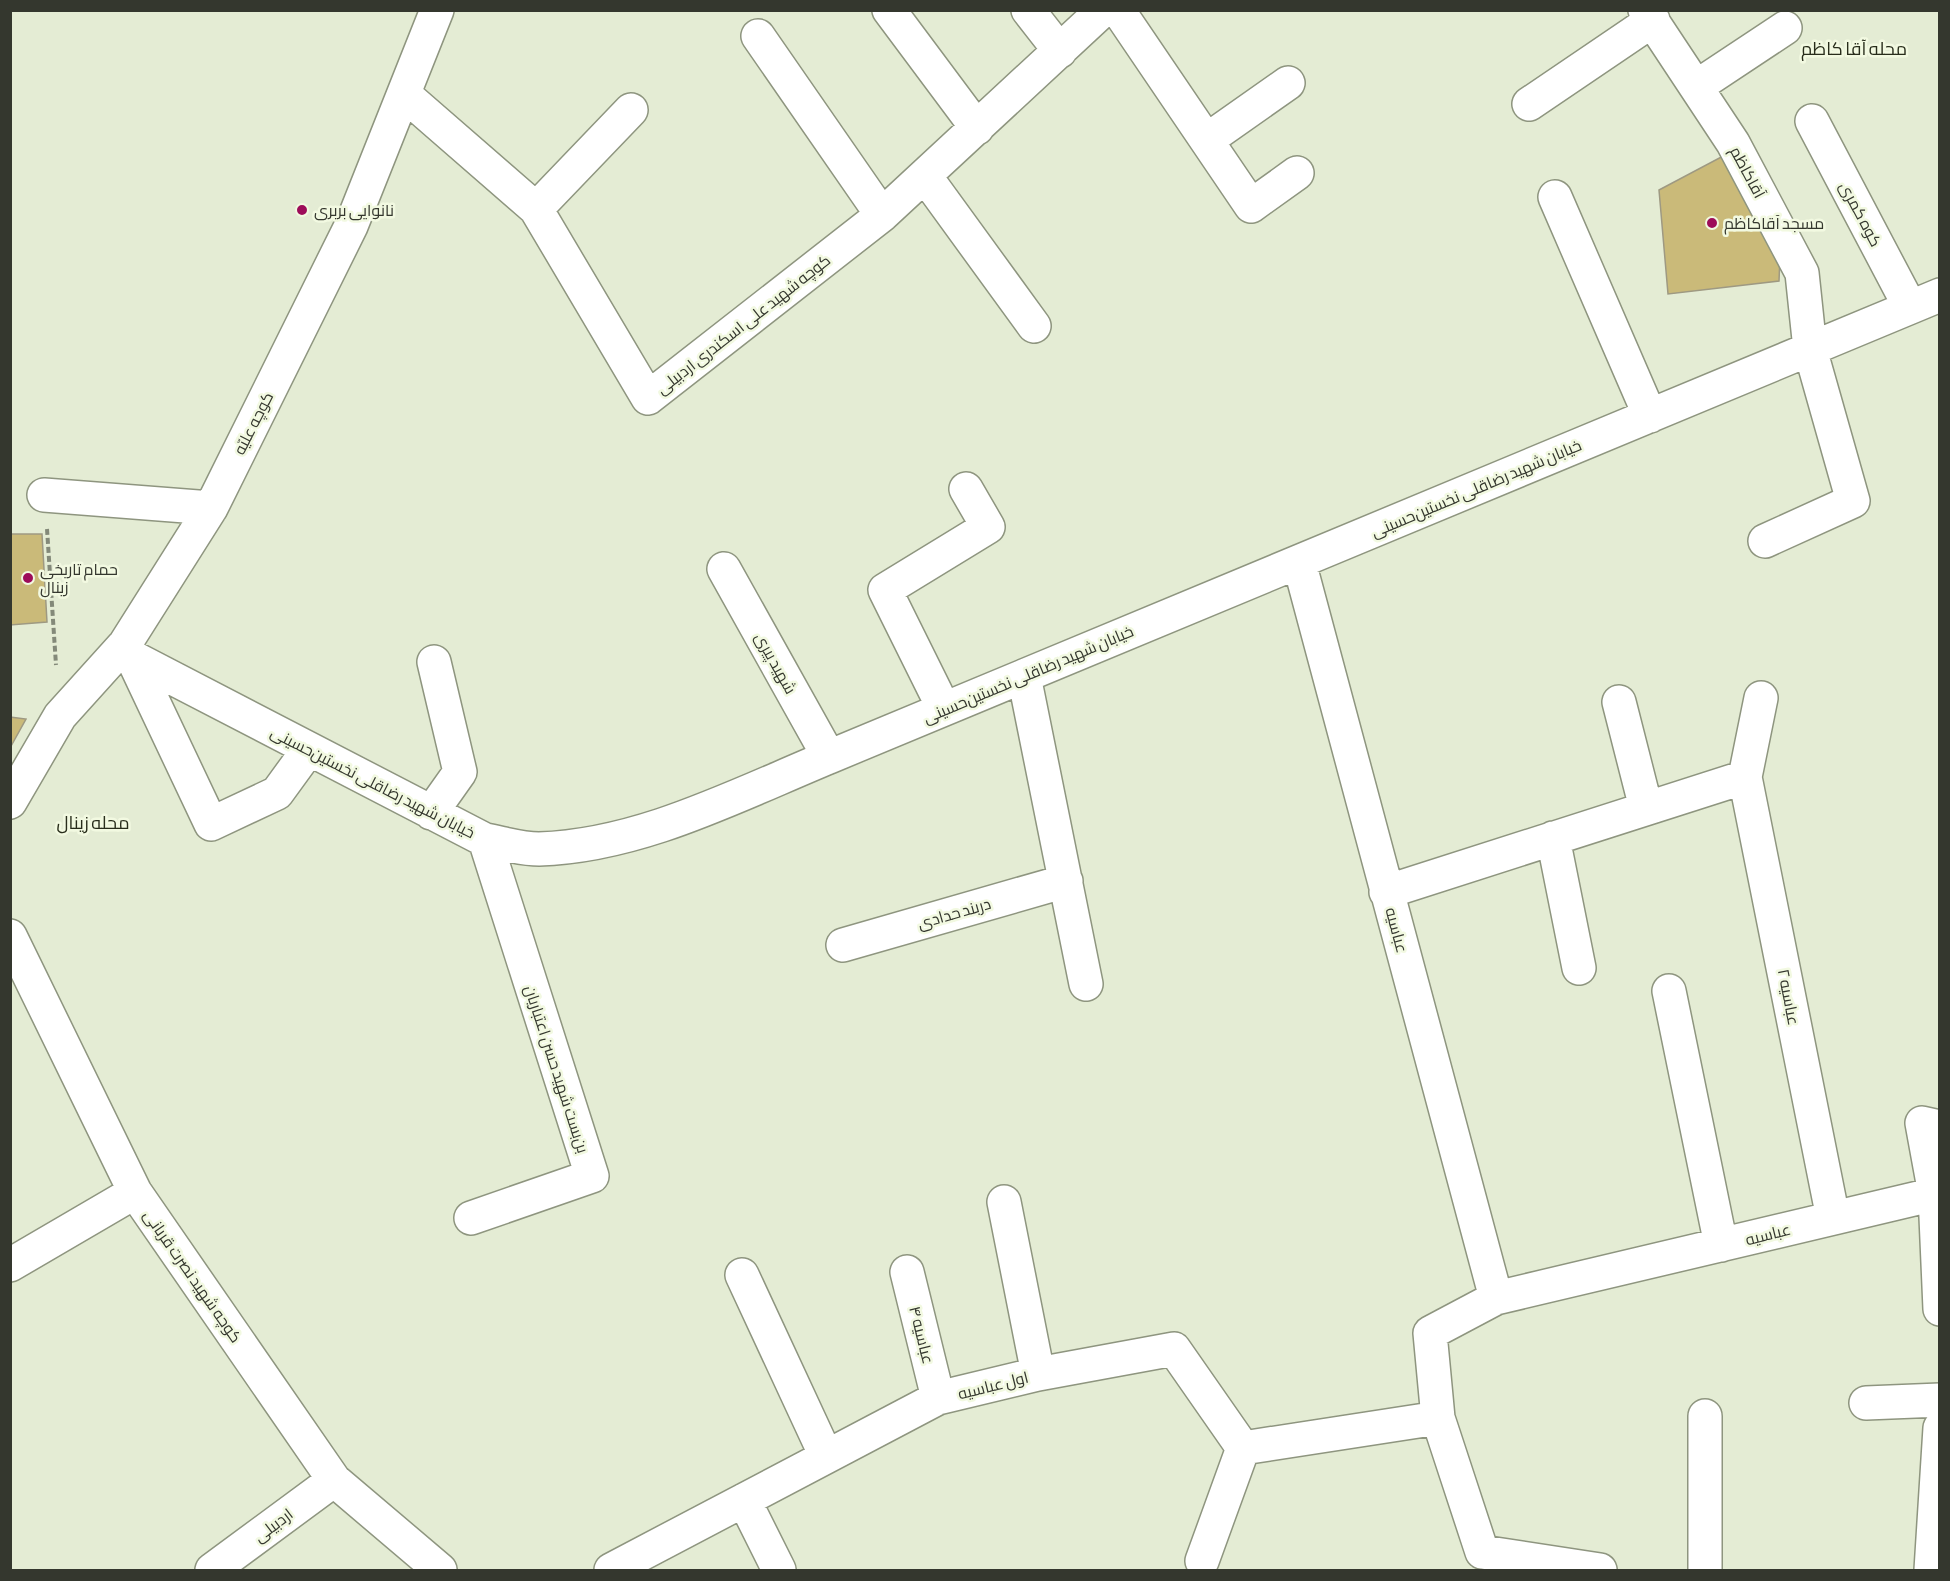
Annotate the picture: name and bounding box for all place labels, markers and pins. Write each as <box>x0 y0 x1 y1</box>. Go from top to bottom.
place label: نانوایی بربری <box>314 201 394 221</box>
marker: نانوایی بربری <box>295 203 309 217</box>
place label: مسجد آقاکاظم <box>1724 214 1824 235</box>
marker: مسجد آقاکاظم <box>1705 216 1719 230</box>
place label: حمام تاریخی زینال <box>40 560 118 598</box>
marker: حمام تاریخی زینال <box>21 571 35 585</box>

